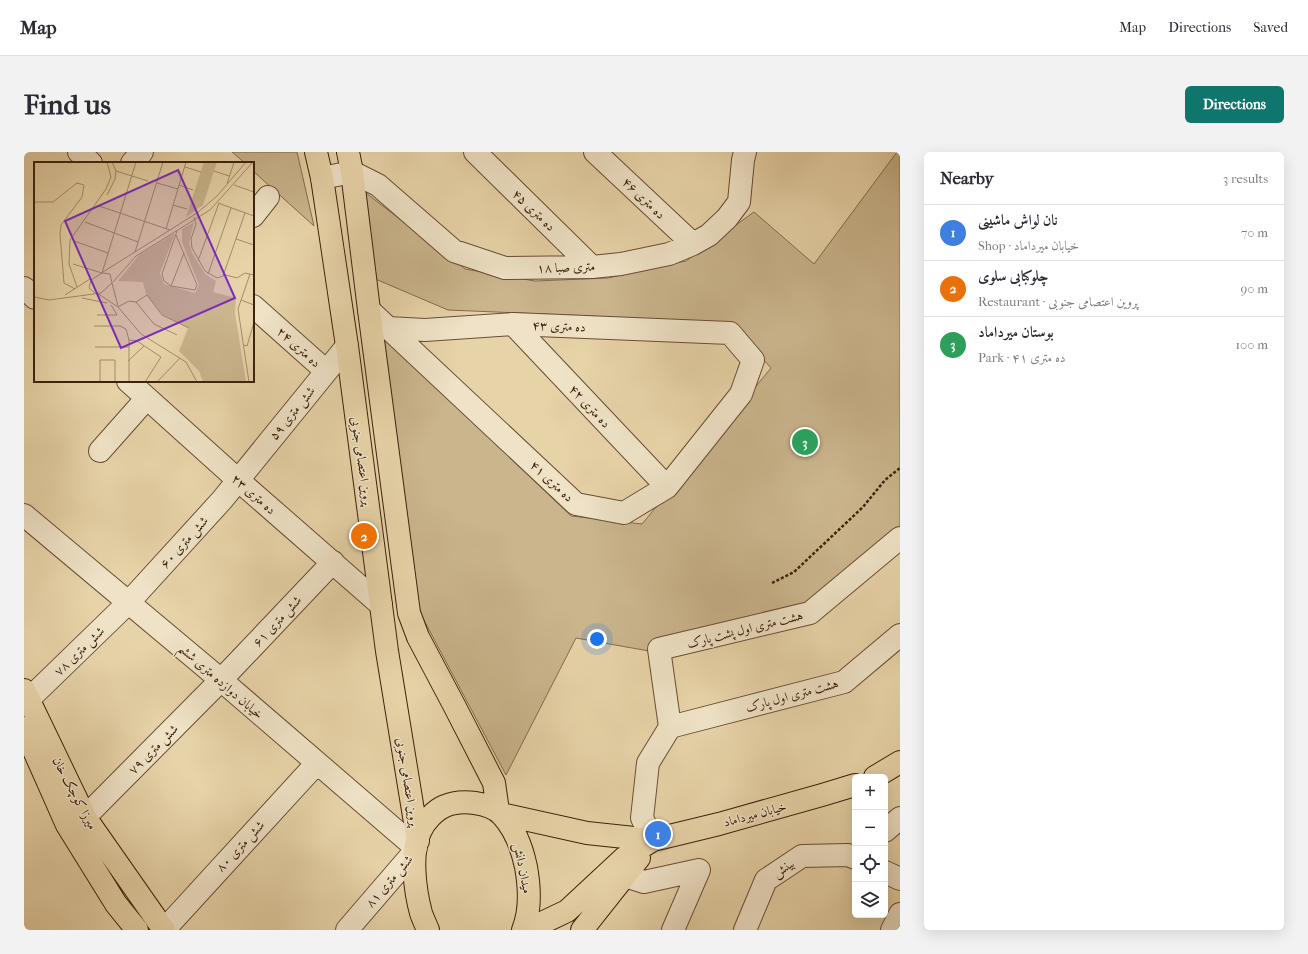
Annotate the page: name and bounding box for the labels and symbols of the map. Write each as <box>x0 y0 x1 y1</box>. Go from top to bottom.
inset map <box>34 162 254 382</box>
street label: ده متری ۴۶ <box>620 174 668 222</box>
street label: ده متری ۴۵ <box>510 186 558 234</box>
street label: متری صبا ۱۸ <box>537 258 595 277</box>
street label: ده متری ۴۳ <box>532 318 586 334</box>
street label: ده متری ۲۴ <box>274 324 324 370</box>
street label: ده متری ۴۲ <box>566 381 614 431</box>
street label: شش متری ۵۹ <box>266 383 320 444</box>
street label: پروین اعتصامی جنوبی <box>346 416 376 508</box>
pin: 3 <box>792 427 818 457</box>
street label: ده متری ۴۱ <box>527 457 577 505</box>
street label: ده متری ۲۳ <box>229 471 279 517</box>
street label: شش متری ۶۰ <box>157 513 213 572</box>
pin: 2 <box>351 521 377 551</box>
street label: شش متری ۶۱ <box>250 592 306 651</box>
street label: هشت متری اول پشت پارک <box>685 607 805 653</box>
street label: شش متری ۷۸ <box>51 623 109 680</box>
your location <box>587 629 607 649</box>
street label: خیابان دوازده متری ششم <box>172 640 266 726</box>
street label: هشت متری اول پارک <box>744 675 841 717</box>
street label: شش متری ۷۹ <box>125 721 182 778</box>
street label: پروین اعتصامی جنوبی <box>392 736 423 830</box>
street label: میرزا کوچک خان <box>49 754 100 832</box>
street label: خیابان میرداماد <box>722 798 789 831</box>
street label: شش متری ۸۰ <box>213 817 269 876</box>
pin: 1 <box>645 819 671 849</box>
street label: میدان دانش <box>509 841 535 895</box>
street label: شش متری ۸۱ <box>362 852 417 912</box>
street label: بینش <box>769 855 798 882</box>

